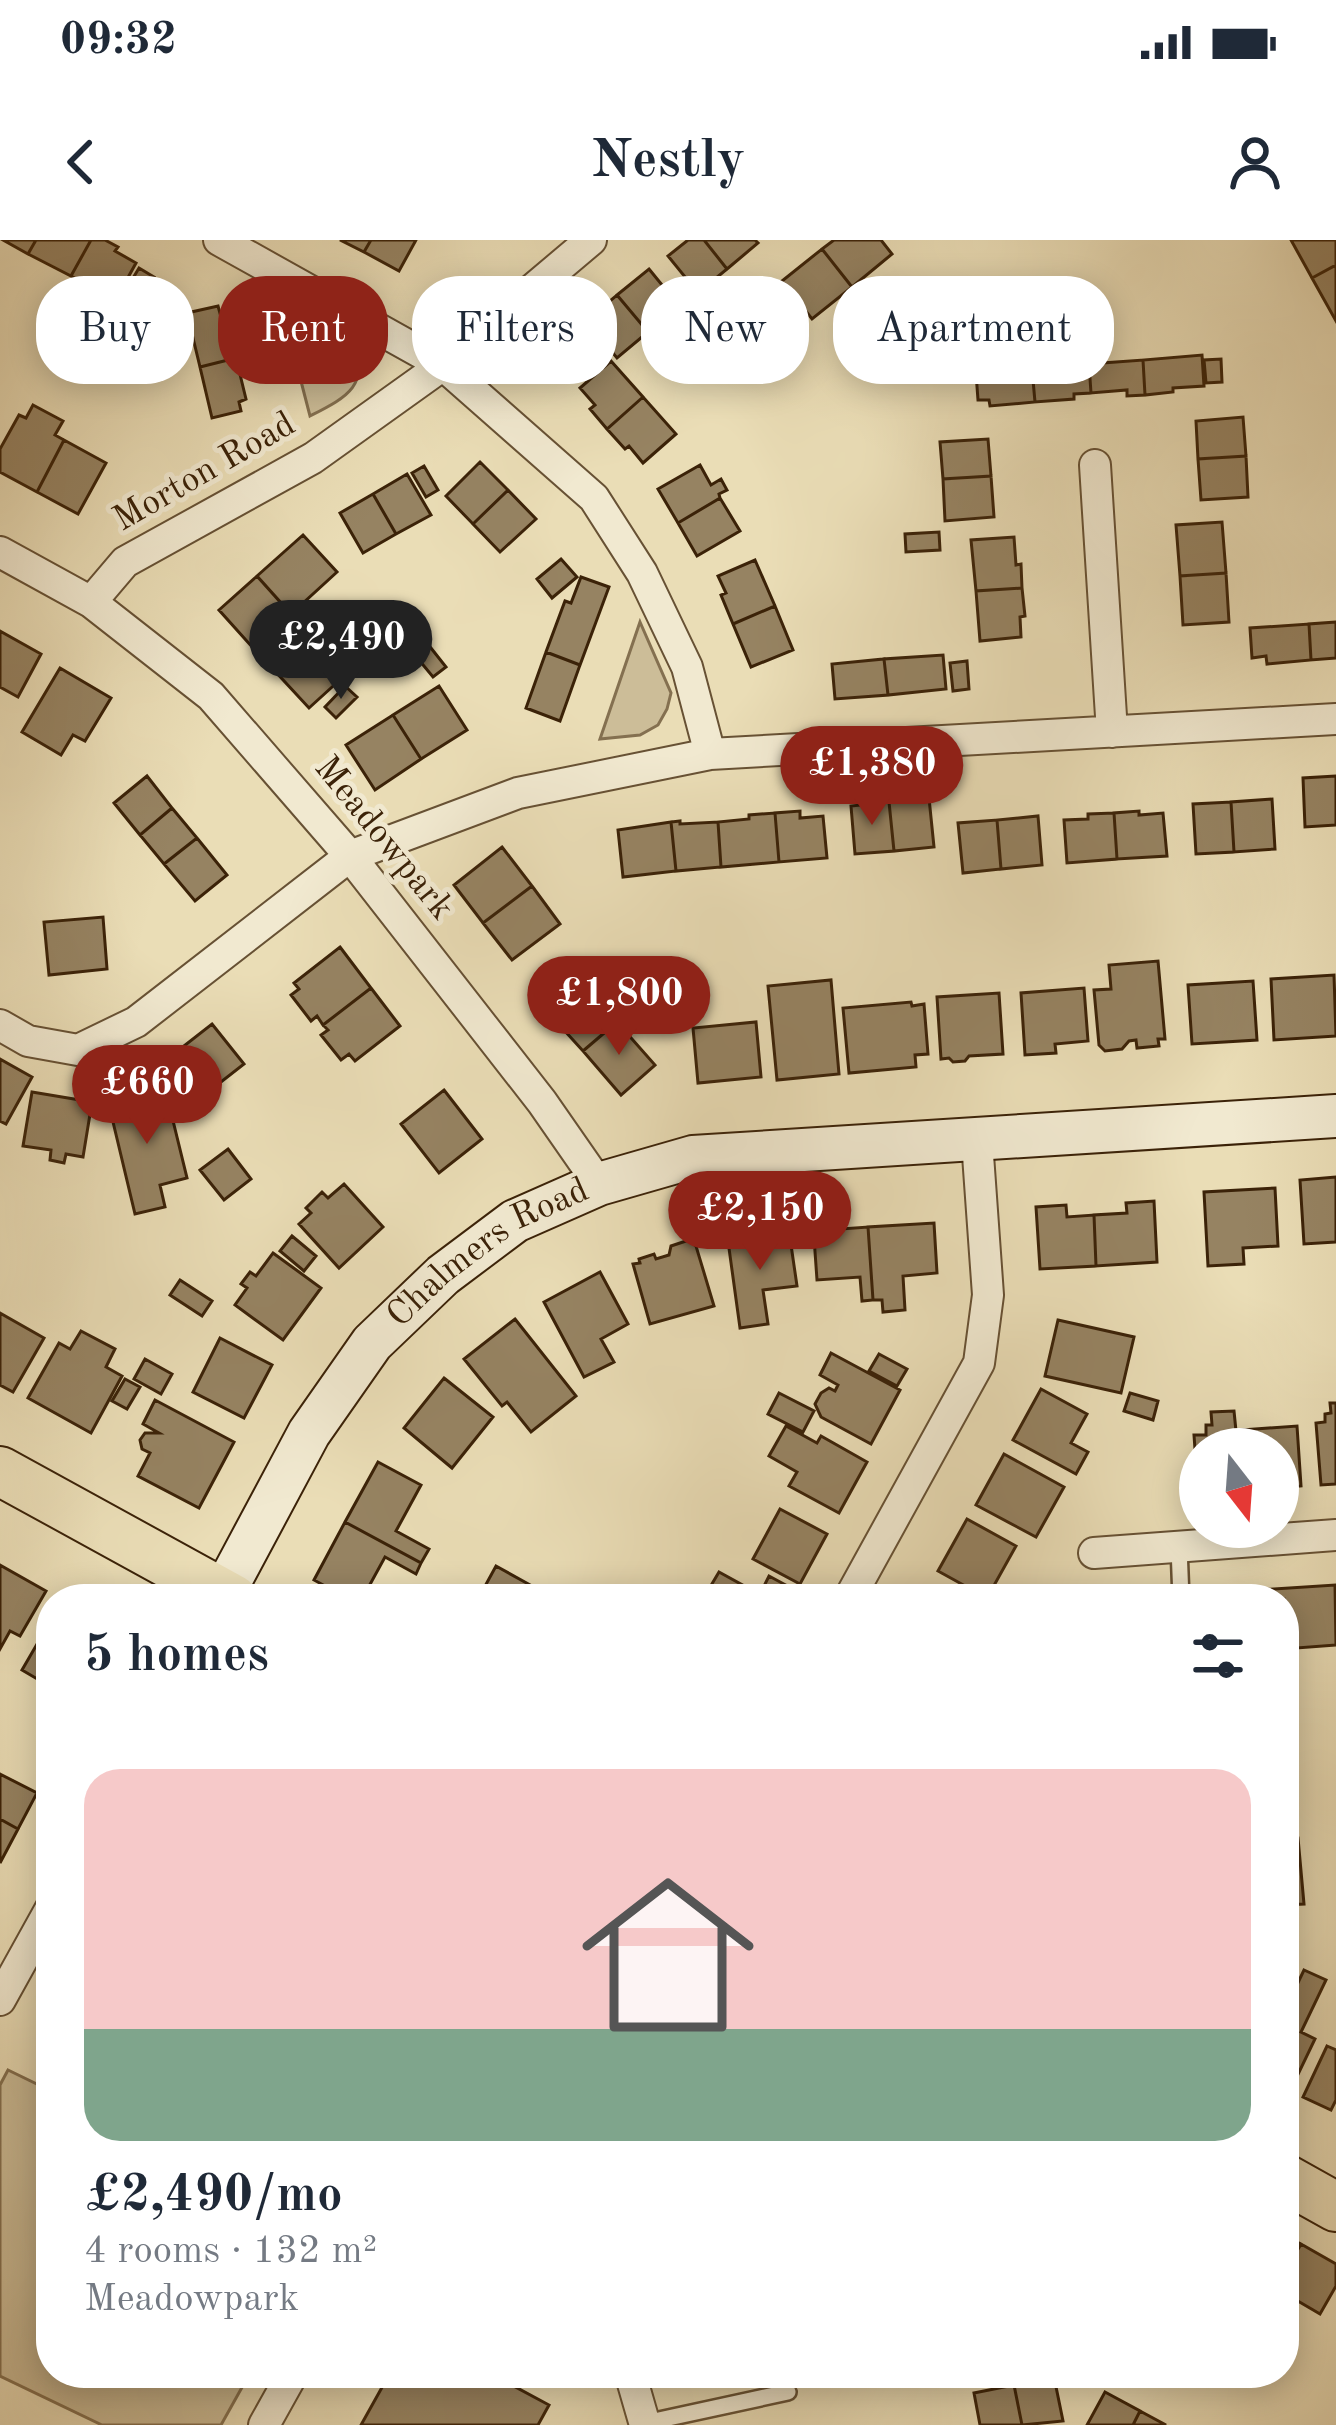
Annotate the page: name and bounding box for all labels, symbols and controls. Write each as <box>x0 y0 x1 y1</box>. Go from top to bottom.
text: 09:32 <box>60 19 177 64</box>
icon: back <box>48 129 114 195</box>
icon: person <box>1222 129 1288 195</box>
text: Nestly <box>591 135 745 189</box>
chip: Buy <box>36 276 194 384</box>
chip: Rent <box>218 276 388 384</box>
chip: Filters <box>412 276 617 384</box>
chip: New <box>641 276 809 384</box>
chip: Apartment <box>833 276 1114 384</box>
street label: Morton Road <box>108 407 302 539</box>
pin: £2,490 <box>243 600 439 702</box>
text: £2,490 <box>276 619 406 658</box>
pin: £1,380 <box>774 726 970 828</box>
text: £1,380 <box>807 745 937 784</box>
street label: Meadowpark <box>307 751 459 927</box>
pin: £1,800 <box>521 956 717 1058</box>
text: £1,800 <box>554 975 684 1014</box>
pin: £660 <box>76 1045 218 1147</box>
text: £660 <box>99 1064 195 1103</box>
pin: £2,150 <box>662 1171 858 1273</box>
street label: Chalmers Road <box>381 1173 594 1335</box>
text: £2,150 <box>695 1190 825 1229</box>
north arrow <box>1179 1428 1299 1548</box>
map controls <box>1179 1428 1299 1548</box>
icon: filters <box>1185 1623 1251 1689</box>
text: 5 homes <box>84 1631 269 1682</box>
icon: home <box>560 1847 776 2063</box>
text: £2,490/mo <box>84 2171 343 2222</box>
text: 4 rooms · 132 m² <box>84 2232 377 2271</box>
text: Meadowpark <box>84 2280 299 2319</box>

